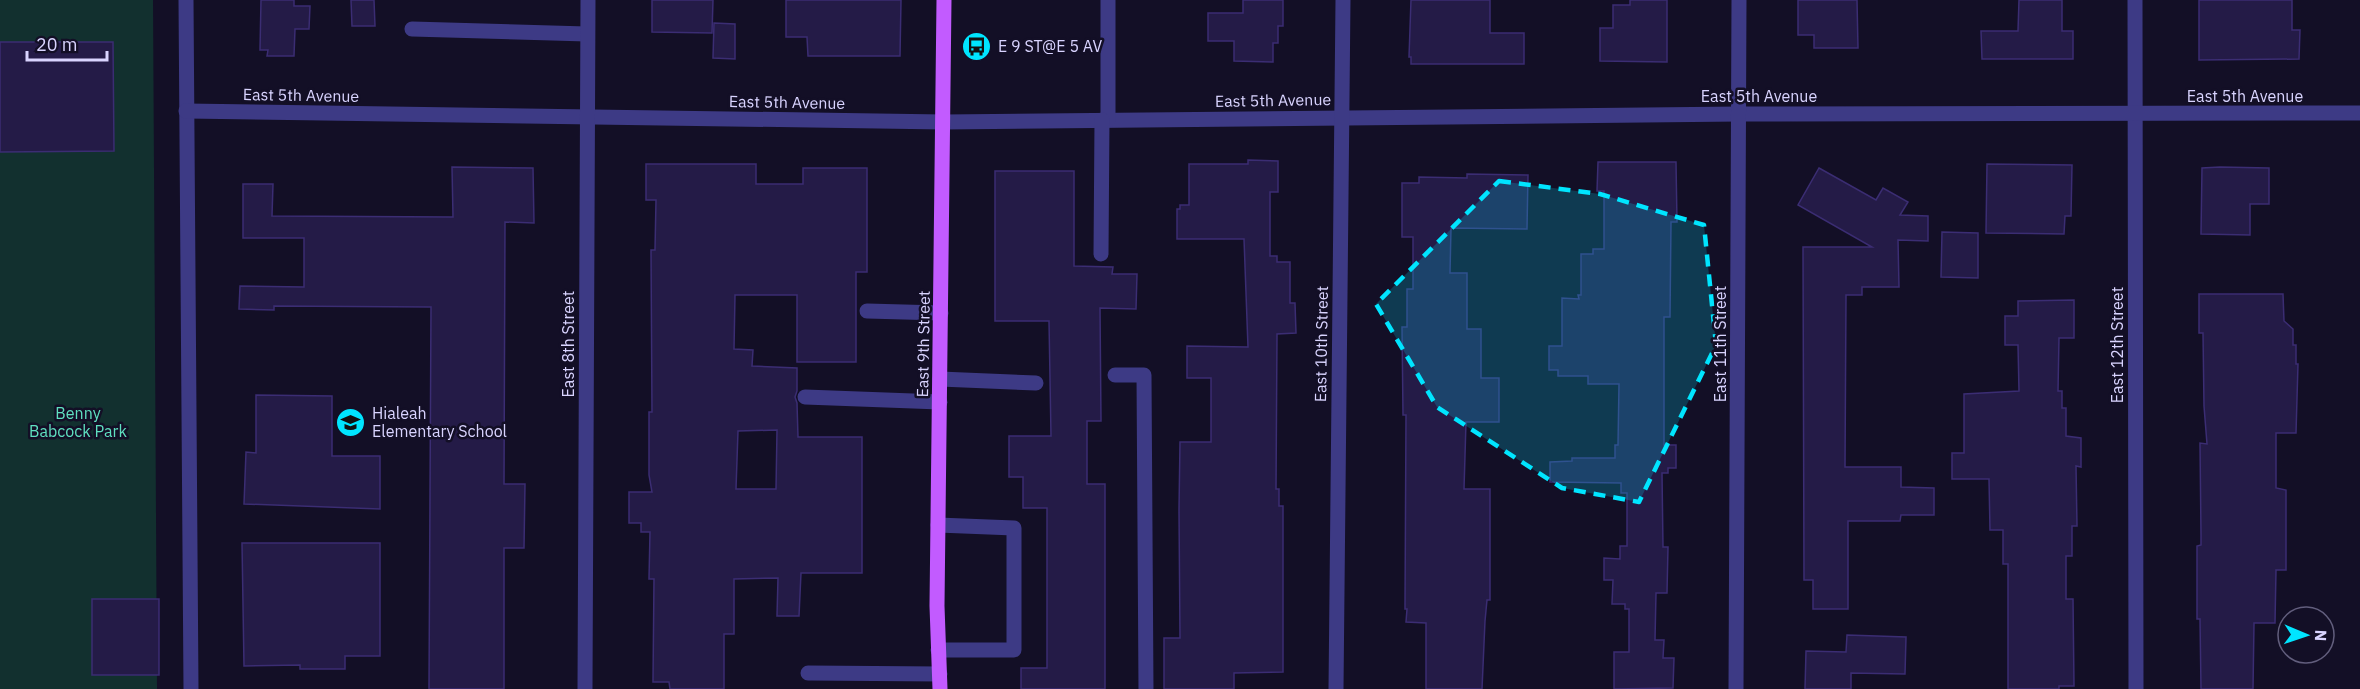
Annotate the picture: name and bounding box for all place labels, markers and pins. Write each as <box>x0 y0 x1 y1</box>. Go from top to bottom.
bus stop icon: E 9 ST@E 5 AV <box>961 30 993 62</box>
place label: E 9 ST@E 5 AV <box>998 36 1102 56</box>
place label: Hialeah Elementary School <box>372 403 507 441</box>
school or university icon: Hialeah Elementary School <box>335 406 367 438</box>

